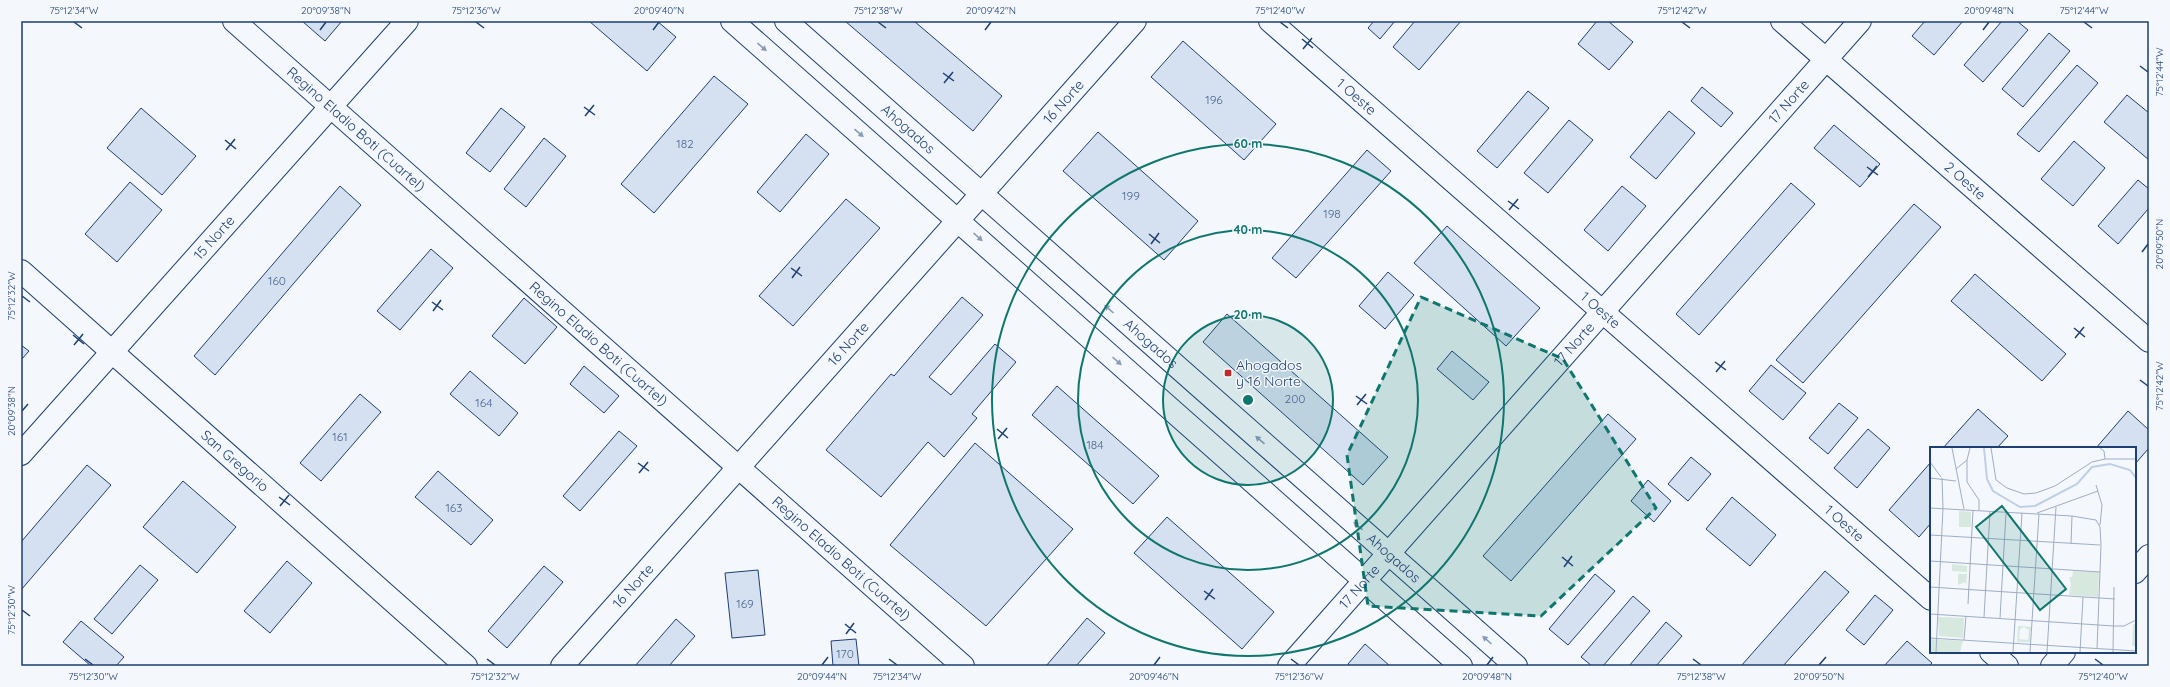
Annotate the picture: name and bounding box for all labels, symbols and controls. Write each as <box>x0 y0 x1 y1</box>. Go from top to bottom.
text: 75°12'34"W <box>49 4 99 17</box>
text: 20°09'38"N <box>301 4 351 17</box>
text: 75°12'36"W <box>451 4 501 17</box>
text: 20°09'40"N <box>634 4 684 17</box>
text: 75°12'38"W <box>853 4 903 17</box>
text: 20°09'42"N <box>966 4 1016 17</box>
text: 75°12'40"W <box>1255 4 1305 17</box>
text: 75°12'42"W <box>1657 4 1707 17</box>
text: 20°09'48"N <box>1964 4 2014 17</box>
text: 75°12'44"W <box>2059 4 2109 17</box>
one-way arrow <box>756 42 767 51</box>
text: 75°12'44"W <box>2153 47 2166 97</box>
street label: Regino Eladio Boti (Cuartel) <box>283 63 429 195</box>
street label: 1 Oeste <box>1333 74 1380 119</box>
street label: 16 Norte <box>1039 76 1088 127</box>
street label: 17 Norte <box>1765 76 1813 127</box>
house number: 196 <box>1205 92 1223 107</box>
street label: Ahogados <box>877 100 939 158</box>
one-way arrow <box>854 128 864 137</box>
house number: 182 <box>676 136 694 151</box>
text: 60 m <box>1234 136 1262 151</box>
street label: 2 Oeste <box>1941 158 1990 204</box>
house number: 199 <box>1122 188 1140 203</box>
house number: 198 <box>1323 206 1341 221</box>
street label: 15 Norte <box>190 212 238 263</box>
text: 20°09'50"N <box>2153 219 2166 269</box>
text: 40 m <box>1234 222 1262 237</box>
one-way arrow <box>972 233 983 242</box>
text: 75°12'32"W <box>5 271 18 321</box>
house number: 160 <box>268 273 286 288</box>
street label: Regino Eladio Boti (Cuartel) <box>526 278 672 410</box>
street label: 1 Oeste <box>1577 288 1624 332</box>
one-way arrow <box>1104 304 1115 313</box>
text: 20 m <box>1234 307 1262 322</box>
street label: Ahogados <box>1120 315 1182 372</box>
street label: 16 Norte <box>824 318 873 370</box>
street label: 17 Norte <box>1550 318 1598 370</box>
one-way arrow <box>1111 356 1122 365</box>
place label: Ahogados y 16 Norte <box>1236 356 1302 390</box>
text: 75°12'42"W <box>2153 361 2166 411</box>
marker: Ahogados y 16 Norte <box>1223 368 1233 378</box>
text: 20°09'38"N <box>5 386 18 436</box>
house number: 200 <box>1285 391 1305 406</box>
centre of rings <box>1241 393 1255 407</box>
house number: 164 <box>475 395 493 410</box>
street label: San Gregorio <box>197 426 273 496</box>
house number: 161 <box>332 429 348 444</box>
one-way arrow <box>1255 436 1265 445</box>
house number: 184 <box>1086 437 1104 452</box>
inset map <box>1930 447 2136 653</box>
street label: Regino Eladio Boti (Cuartel) <box>768 492 914 625</box>
house number: 163 <box>445 500 463 515</box>
street label: 1 Oeste <box>1821 501 1868 546</box>
one-way arrow <box>1353 521 1363 530</box>
street label: Ahogados <box>1363 529 1425 587</box>
street label: 16 Norte <box>609 560 658 612</box>
street label: 17 Norte <box>1335 561 1384 612</box>
text: 75°12'30"W <box>5 585 18 635</box>
house number: 169 <box>736 596 754 611</box>
one-way arrow <box>1482 636 1491 645</box>
house number: 170 <box>836 646 854 661</box>
text: 75°12'30"W <box>68 670 118 683</box>
text: 75°12'32"W <box>470 670 520 683</box>
text: 20°09'44"N <box>797 670 847 683</box>
text: 75°12'34"W <box>872 670 922 683</box>
text: 20°09'46"N <box>1129 670 1179 683</box>
text: 75°12'36"W <box>1274 670 1324 683</box>
text: 20°09'48"N <box>1462 670 1512 683</box>
text: 75°12'38"W <box>1676 670 1726 683</box>
text: 20°09'50"N <box>1794 670 1844 683</box>
text: 75°12'40"W <box>2078 670 2128 683</box>

